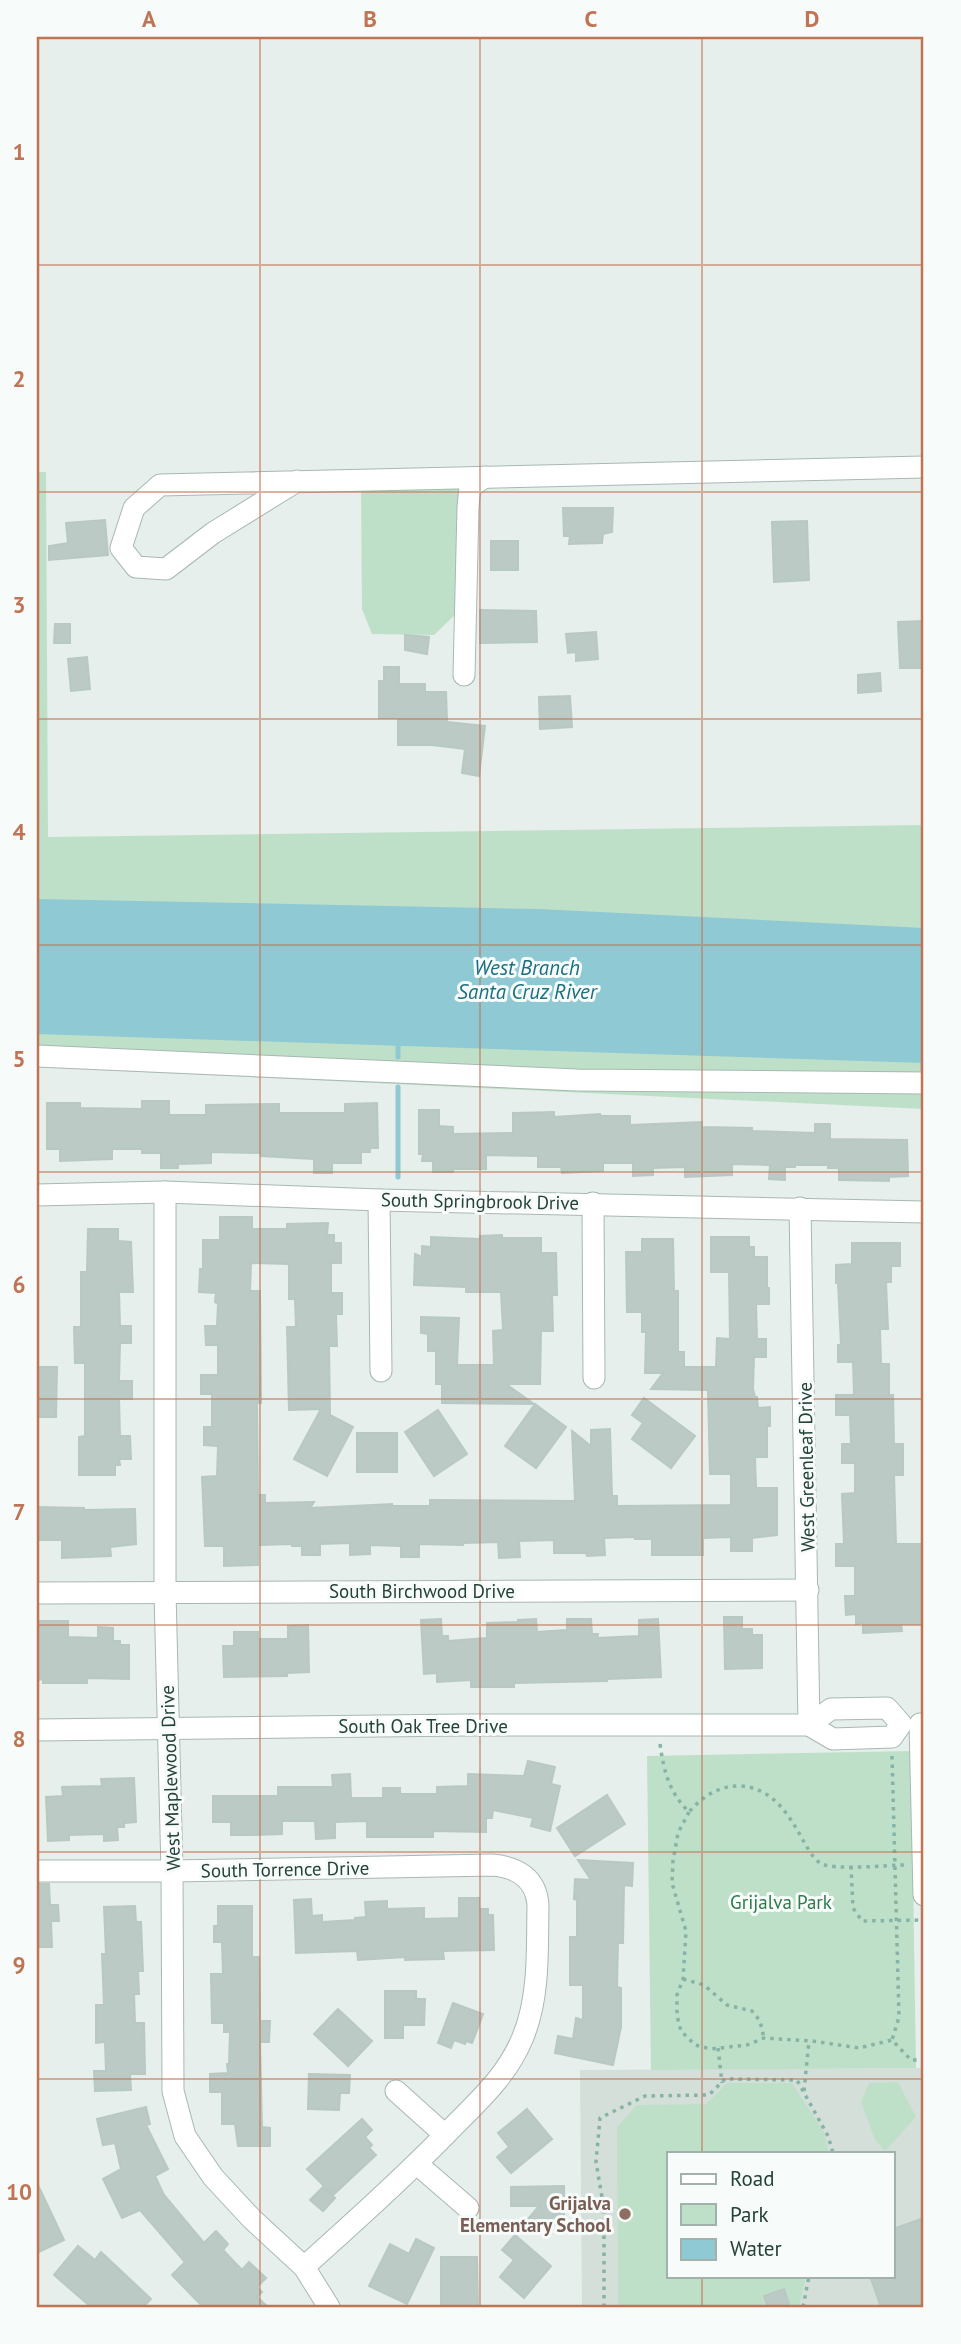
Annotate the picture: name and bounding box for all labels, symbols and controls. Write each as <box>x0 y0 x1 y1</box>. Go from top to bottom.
text: A <box>142 4 156 33</box>
text: B <box>363 4 377 33</box>
text: C <box>585 4 598 33</box>
text: D <box>805 4 819 33</box>
text: 1 <box>12 137 26 166</box>
text: 2 <box>12 364 26 393</box>
text: 3 <box>12 590 26 619</box>
text: 4 <box>12 817 26 846</box>
water label: West Branch Santa Cruz River <box>457 954 599 1005</box>
text: 5 <box>12 1044 26 1073</box>
street label: South Springbrook Drive <box>381 1187 579 1215</box>
text: 6 <box>12 1270 26 1299</box>
street label: West Greenleaf Drive <box>793 1382 819 1552</box>
text: 7 <box>12 1497 26 1526</box>
street label: South Birchwood Drive <box>329 1579 515 1603</box>
street label: West Maplewood Drive <box>155 1685 185 1871</box>
street label: South Oak Tree Drive <box>338 1714 508 1738</box>
text: 8 <box>12 1724 26 1753</box>
street label: South Torrence Drive <box>201 1856 369 1882</box>
park label: Grijalva Park <box>730 1890 832 1914</box>
text: 9 <box>12 1950 26 1979</box>
legend <box>667 2152 894 2278</box>
text: Road <box>730 2165 774 2192</box>
text: 10 <box>6 2177 32 2206</box>
place label: Grijalva Elementary School <box>460 2191 611 2237</box>
text: Park <box>730 2201 769 2228</box>
marker: Grijalva Elementary School <box>617 2206 633 2222</box>
text: Water <box>730 2235 782 2262</box>

